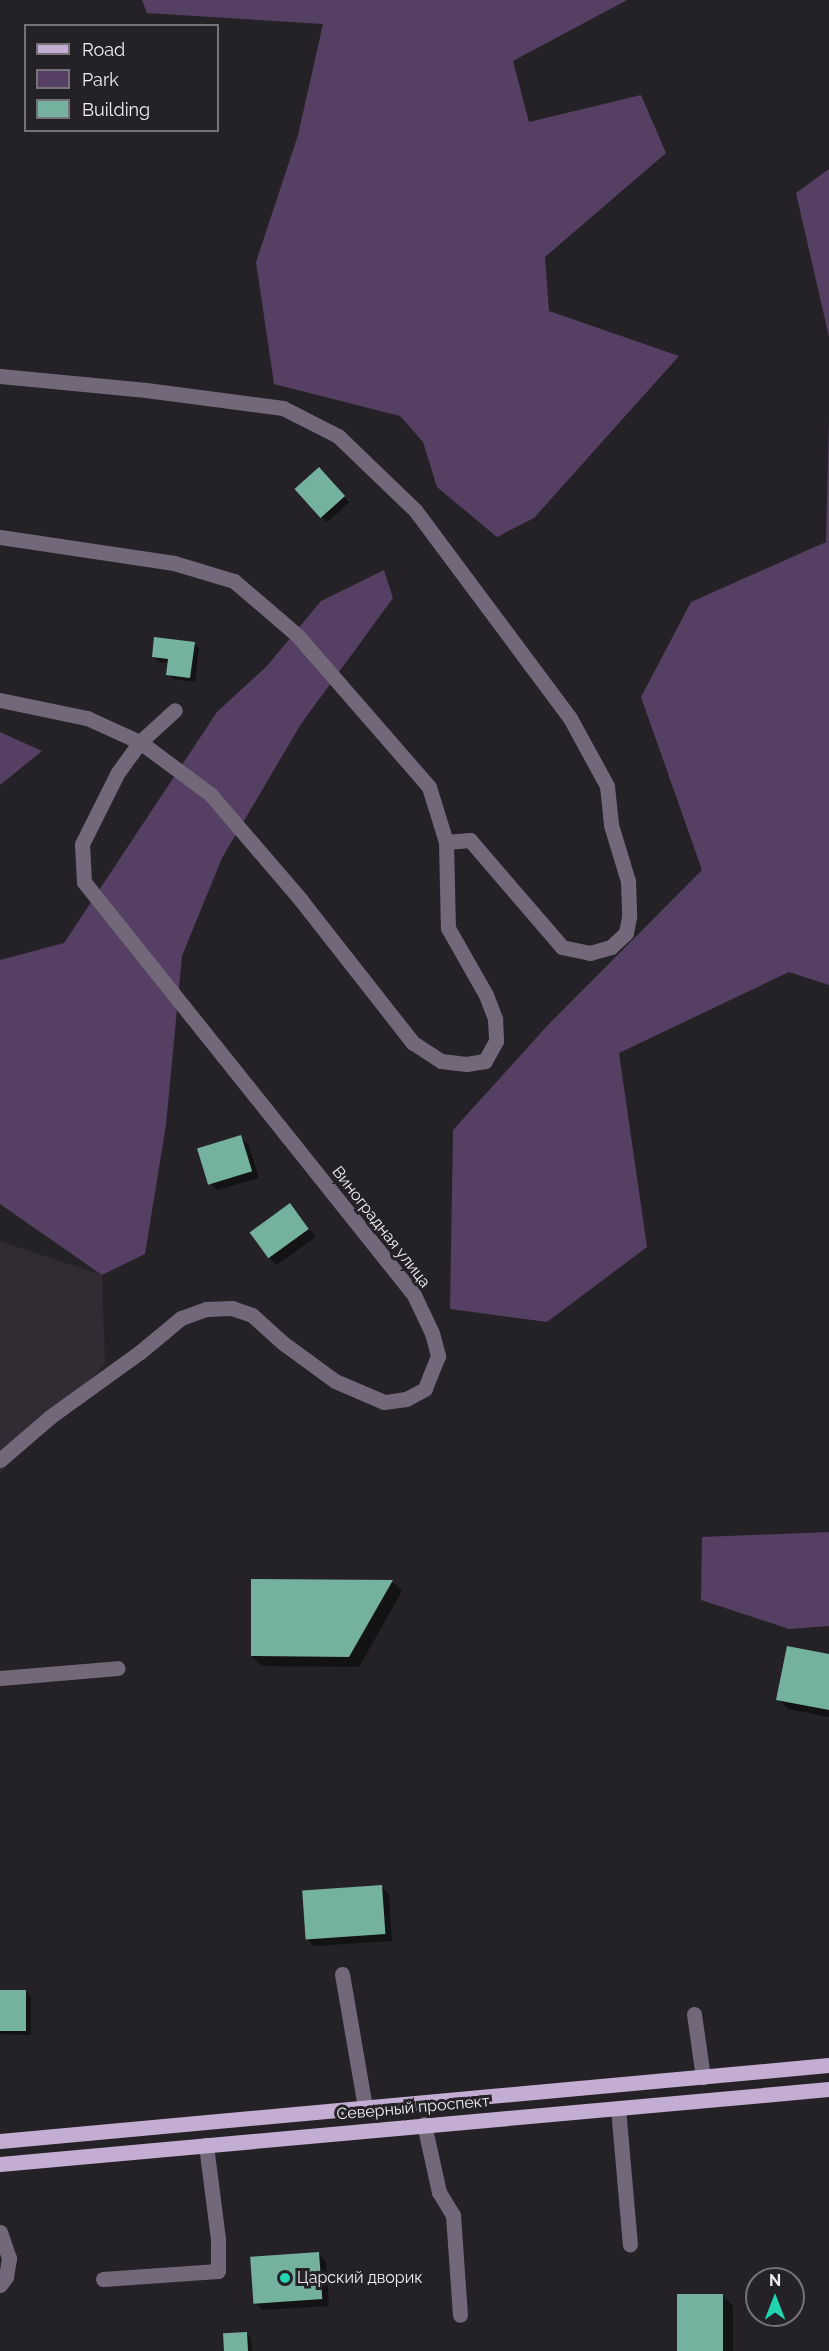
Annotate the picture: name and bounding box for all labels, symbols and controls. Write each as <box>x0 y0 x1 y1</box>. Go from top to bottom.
legend <box>24 24 219 132</box>
text: Road <box>82 39 125 60</box>
text: Park <box>82 69 119 90</box>
text: Building <box>82 99 150 120</box>
street label: Виноградная улица <box>328 1162 434 1292</box>
street label: Северный проспект <box>336 2092 490 2124</box>
north arrow <box>745 2267 805 2327</box>
place label: Царский дворик <box>297 2268 423 2288</box>
marker: Царский дворик <box>278 2271 292 2285</box>
text: N <box>769 2271 781 2290</box>

